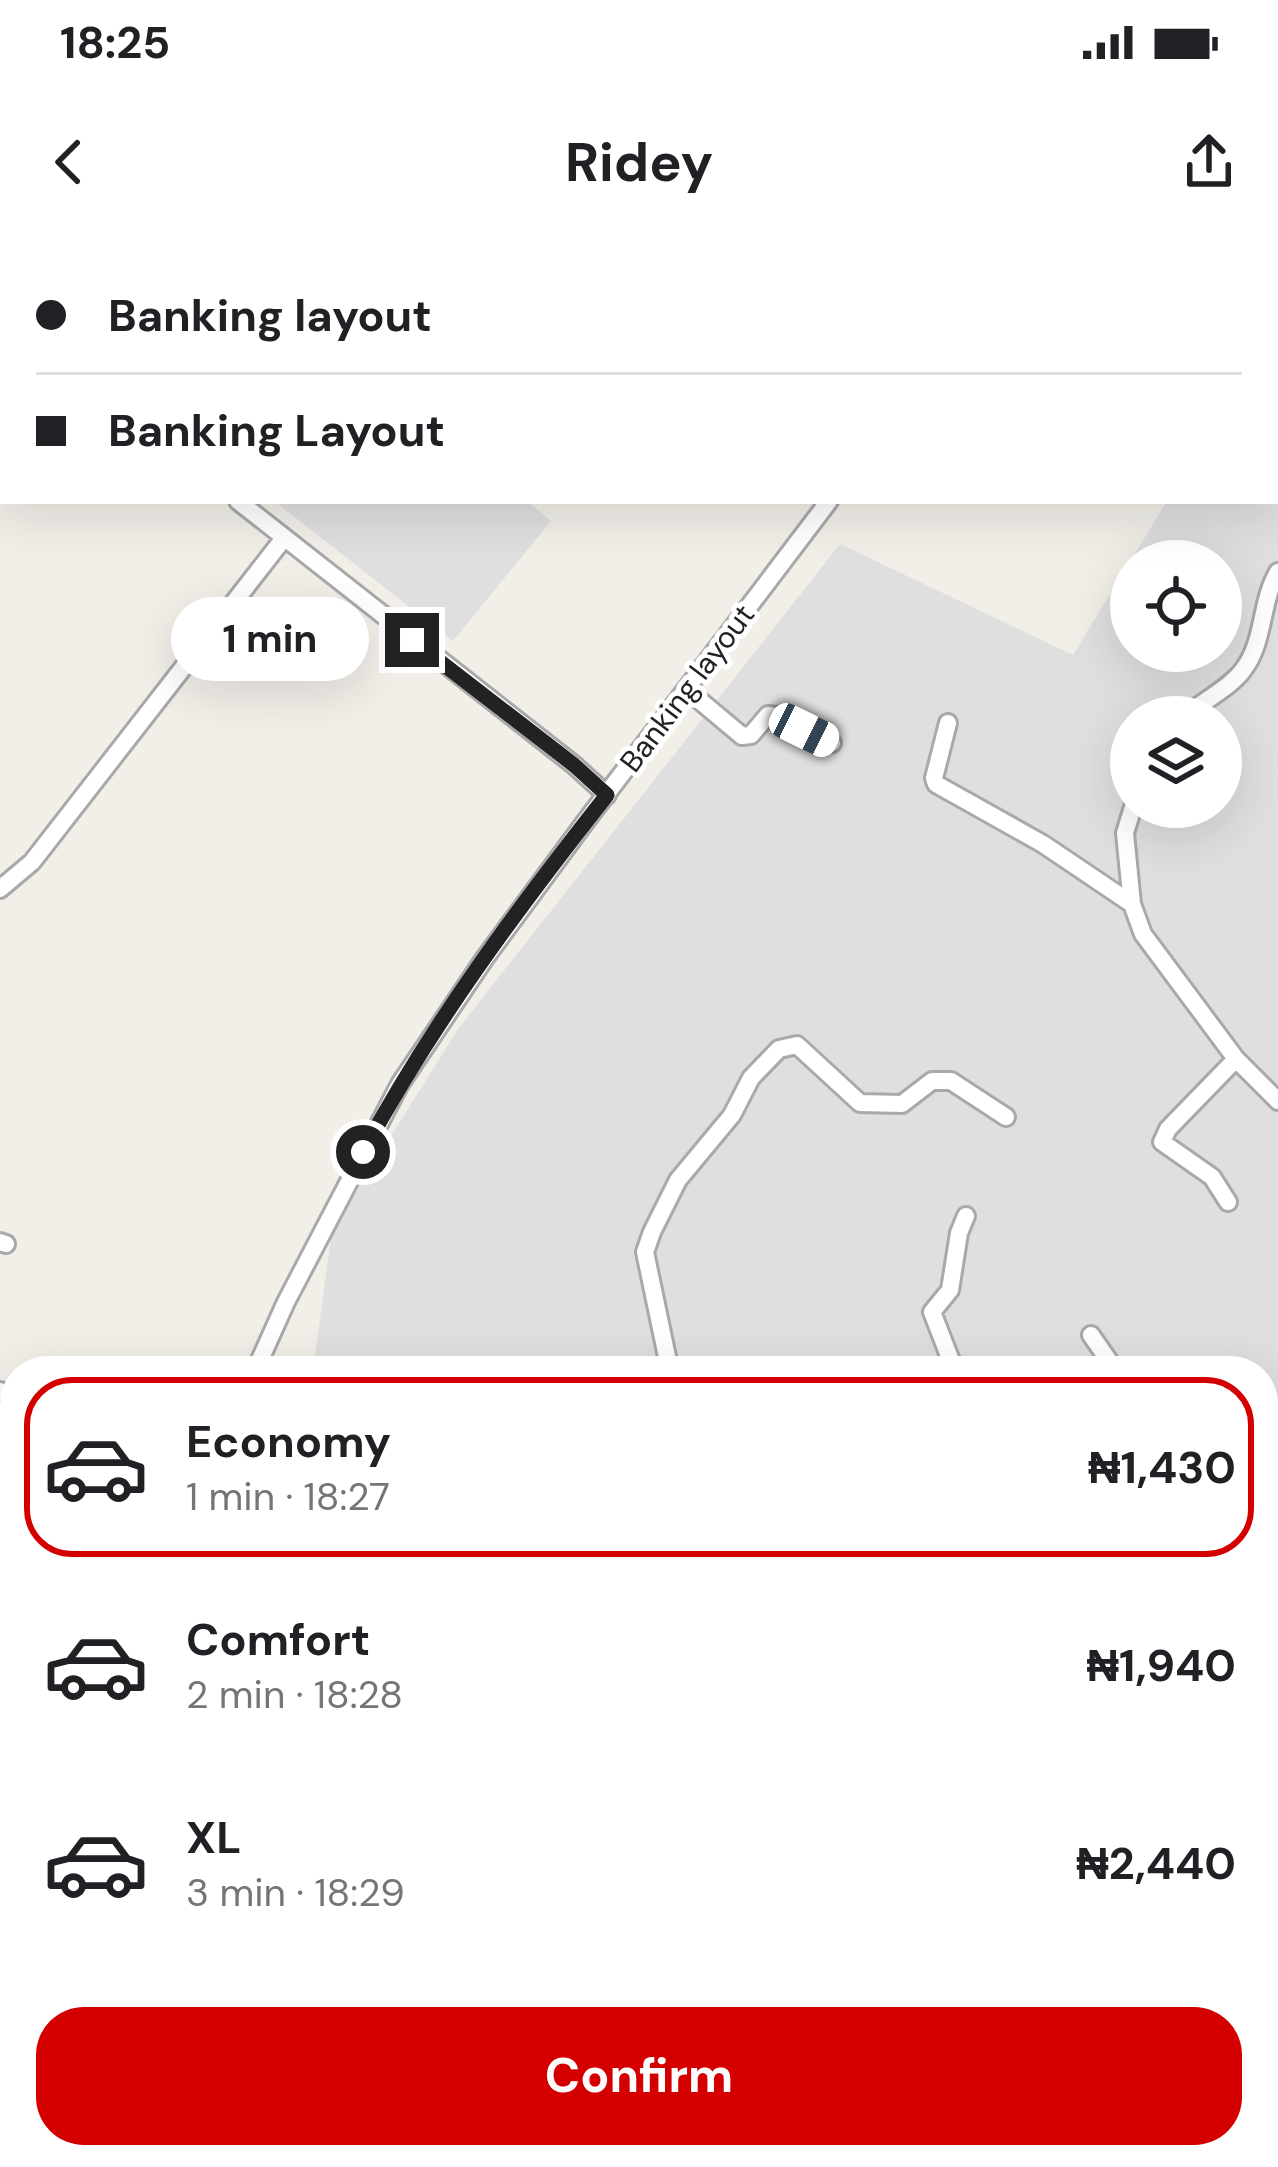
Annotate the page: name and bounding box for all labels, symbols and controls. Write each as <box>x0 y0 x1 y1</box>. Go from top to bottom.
text: 18:25 <box>60 13 170 72</box>
text: Ridey <box>565 127 713 198</box>
icon: back <box>36 129 102 195</box>
icon: share <box>1176 129 1242 195</box>
text: Banking layout <box>108 286 432 345</box>
text: Banking Layout <box>108 401 445 460</box>
map controls <box>1110 540 1242 828</box>
button: locate <box>1110 540 1242 672</box>
street label: Banking layout <box>611 596 763 780</box>
callout: 1 min <box>172 598 370 682</box>
text: 1 min <box>223 613 317 664</box>
route end <box>385 613 439 667</box>
button: layers <box>1110 696 1242 828</box>
car <box>764 698 844 762</box>
route start <box>336 1125 390 1179</box>
text: Economy <box>186 1412 391 1471</box>
icon: car <box>42 1413 150 1521</box>
text: ₦1,430 <box>1088 1438 1236 1497</box>
text: 1 min · 18:27 <box>186 1471 390 1522</box>
text: Comfort <box>186 1610 370 1669</box>
icon: car <box>42 1611 150 1719</box>
text: ₦1,940 <box>1087 1636 1236 1695</box>
text: 2 min · 18:28 <box>186 1669 403 1720</box>
text: XL <box>186 1808 241 1867</box>
icon: car <box>42 1809 150 1917</box>
text: ₦2,440 <box>1076 1834 1236 1893</box>
text: 3 min · 18:29 <box>186 1867 405 1918</box>
button: Confirm <box>36 2007 1242 2145</box>

